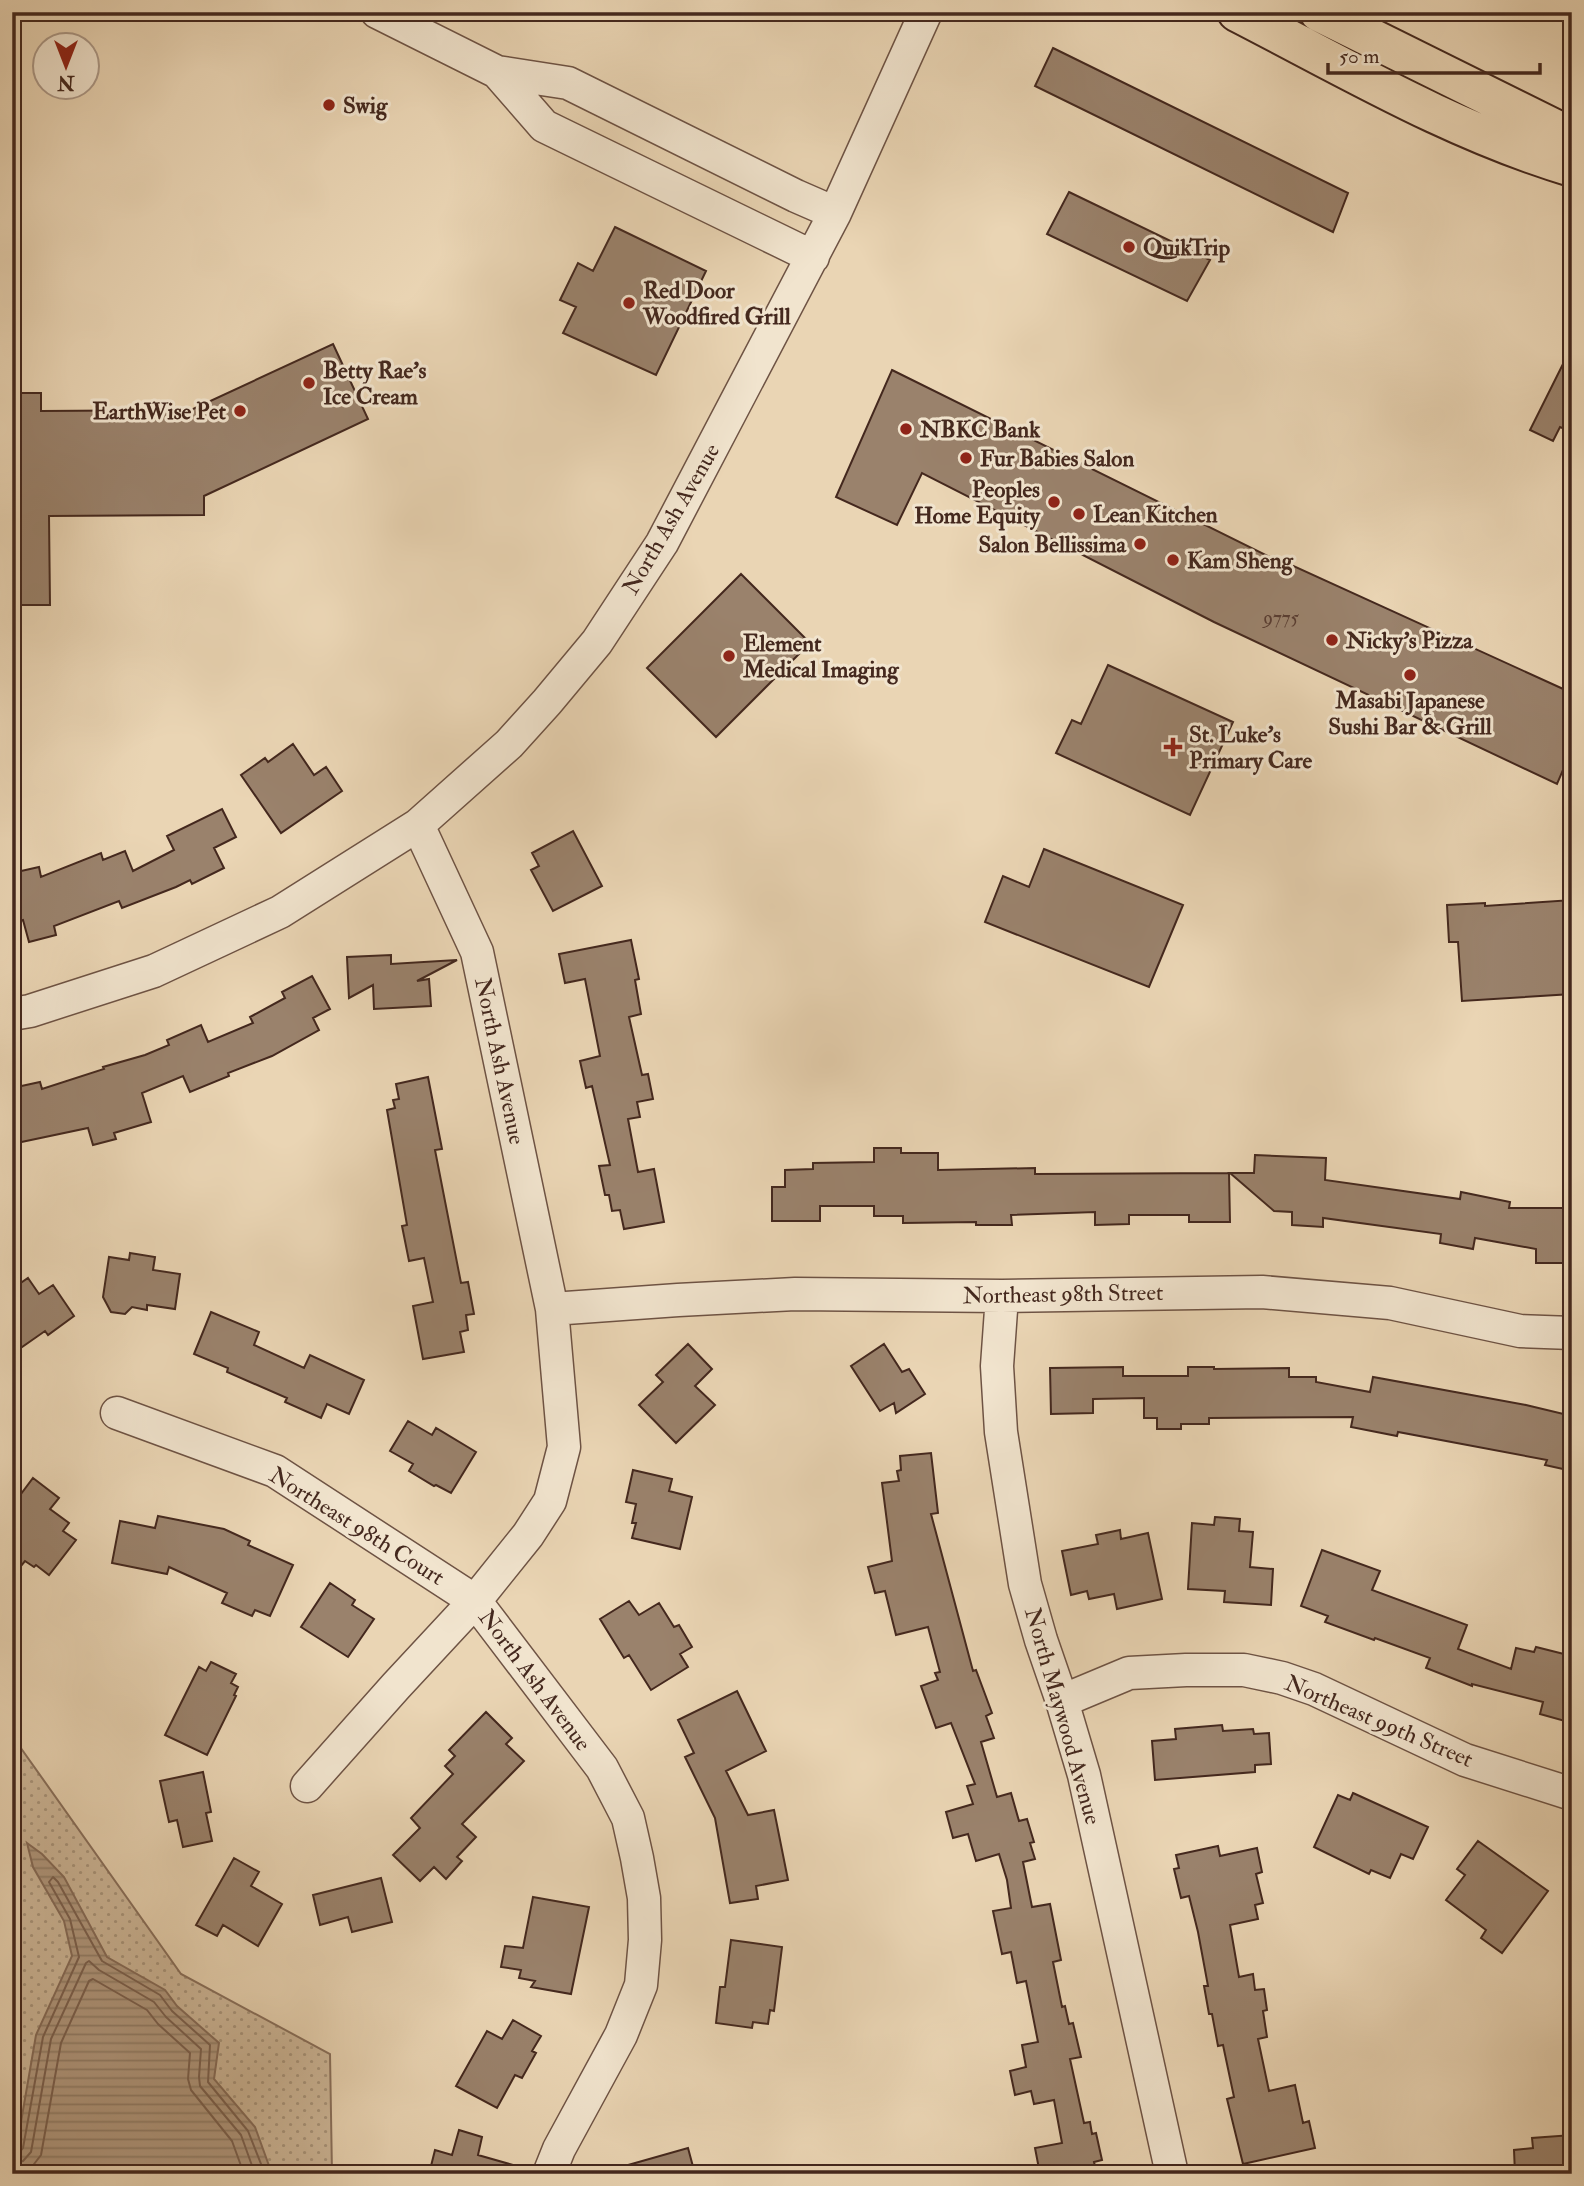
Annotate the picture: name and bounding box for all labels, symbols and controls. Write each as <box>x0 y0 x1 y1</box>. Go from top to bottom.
north arrow <box>32 32 102 102</box>
scale bar <box>1328 32 1540 76</box>
text: 50 m <box>1339 43 1380 70</box>
text: N <box>57 70 76 94</box>
place label: Swig <box>343 91 389 121</box>
marker: Swig <box>321 97 337 113</box>
place label: QuikTrip <box>1143 233 1230 263</box>
marker: QuikTrip <box>1121 239 1137 255</box>
place label: Red Door Woodfired Grill <box>642 276 792 331</box>
marker: Red Door Woodfired Grill <box>621 295 637 311</box>
place label: Betty Rae's Ice Cream <box>323 356 427 411</box>
marker: Betty Rae's Ice Cream <box>301 375 317 391</box>
place label: EarthWise Pet <box>92 397 227 426</box>
marker: EarthWise Pet <box>232 403 248 419</box>
place label: NBKC Bank <box>919 415 1041 444</box>
marker: NBKC Bank <box>898 421 914 437</box>
street label: North Ash Avenue <box>616 438 726 600</box>
place label: Fur Babies Salon <box>980 444 1134 473</box>
marker: Fur Babies Salon <box>958 450 974 466</box>
place label: Peoples Home Equity <box>914 475 1041 531</box>
marker: Peoples Home Equity <box>1046 494 1062 510</box>
place label: Lean Kitchen <box>1093 500 1218 529</box>
marker: Lean Kitchen <box>1071 506 1087 522</box>
place label: Salon Bellissima <box>978 530 1128 559</box>
marker: Salon Bellissima <box>1132 536 1148 552</box>
place label: Kam Sheng <box>1187 546 1295 576</box>
marker: Kam Sheng <box>1165 552 1181 568</box>
house number: 9775 <box>1261 606 1299 630</box>
place label: Nicky's Pizza <box>1345 626 1474 656</box>
place label: Element Medical Imaging <box>742 629 900 685</box>
marker: Nicky's Pizza <box>1324 632 1340 648</box>
marker: Element Medical Imaging <box>721 648 737 664</box>
marker: Masabi Japanese Sushi Bar & Grill <box>1402 667 1418 683</box>
place label: Masabi Japanese Sushi Bar & Grill <box>1328 686 1493 741</box>
place label: St. Luke's Primary Care <box>1189 720 1312 776</box>
marker: St. Luke's Primary Care <box>1163 737 1183 757</box>
street label: North Ash Avenue <box>468 975 532 1148</box>
street label: Northeast 98th Street <box>962 1278 1164 1310</box>
street label: Northeast 98th Court <box>264 1460 450 1592</box>
street label: North Ash Avenue <box>472 1603 598 1757</box>
street label: North Maywood Avenue <box>1018 1604 1108 1828</box>
street label: Northeast 99th Street <box>1280 1668 1478 1774</box>

